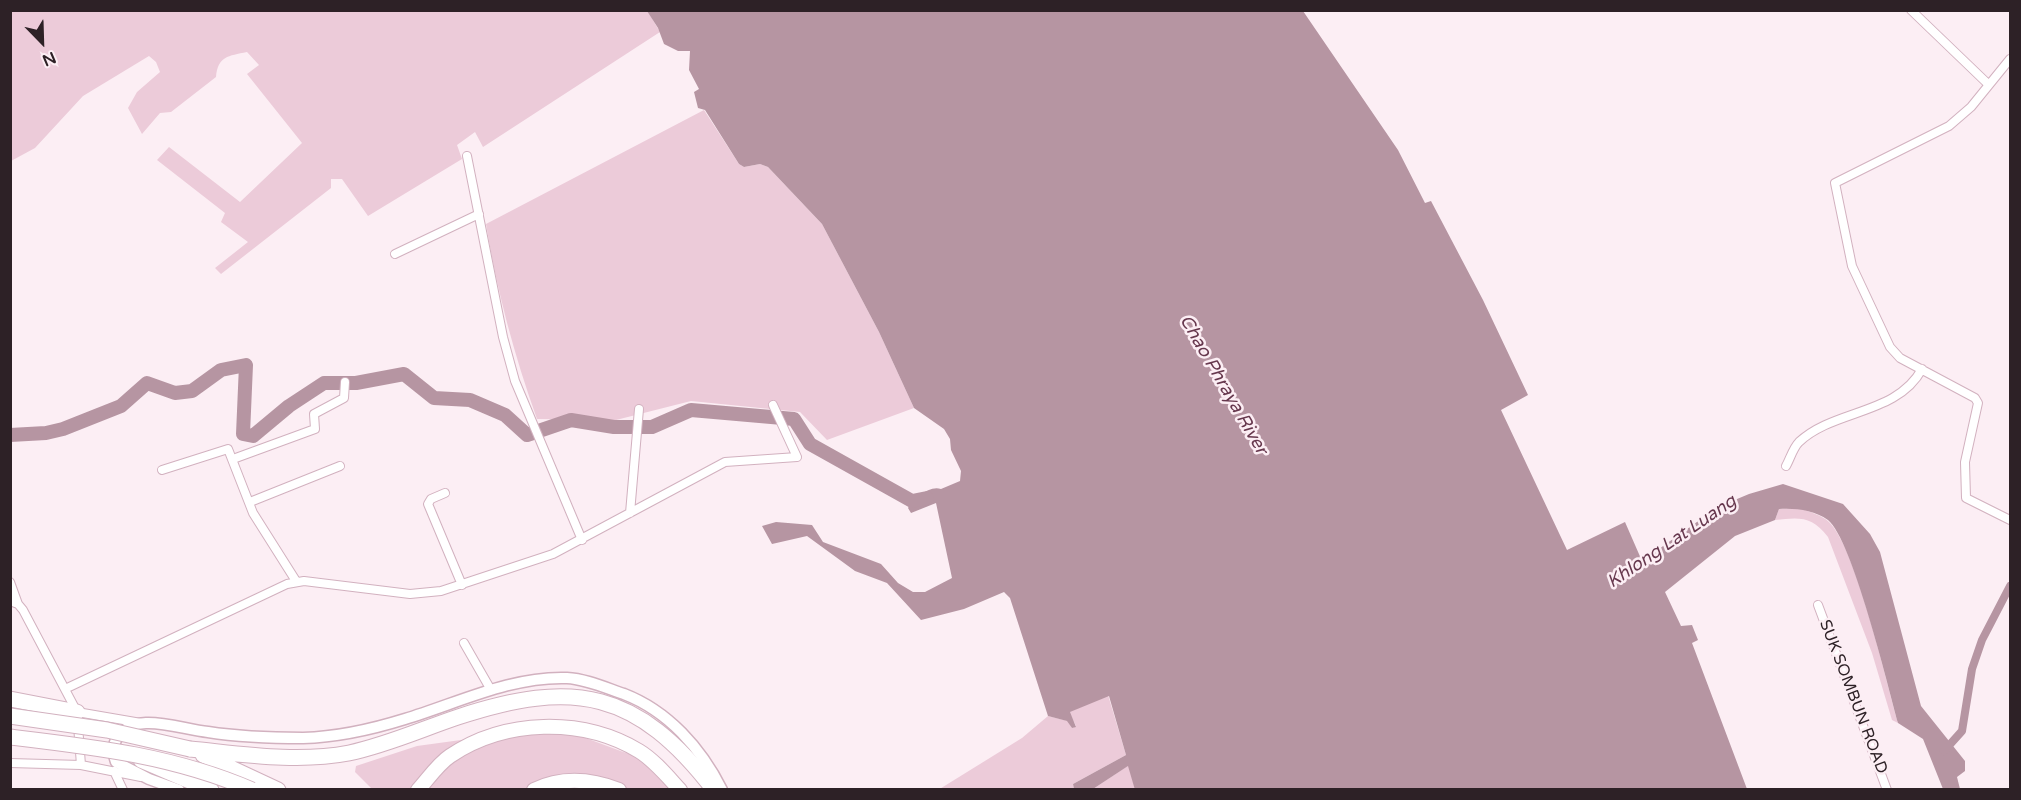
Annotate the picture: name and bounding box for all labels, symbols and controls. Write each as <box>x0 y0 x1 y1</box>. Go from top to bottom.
north arrow <box>12 12 72 72</box>
text: N <box>39 47 59 70</box>
water label: Chao Phraya River <box>1174 312 1272 458</box>
water label: Khlong Lat Luang <box>1603 491 1741 593</box>
street label: SUK SOMBUN ROAD <box>1815 617 1891 777</box>

